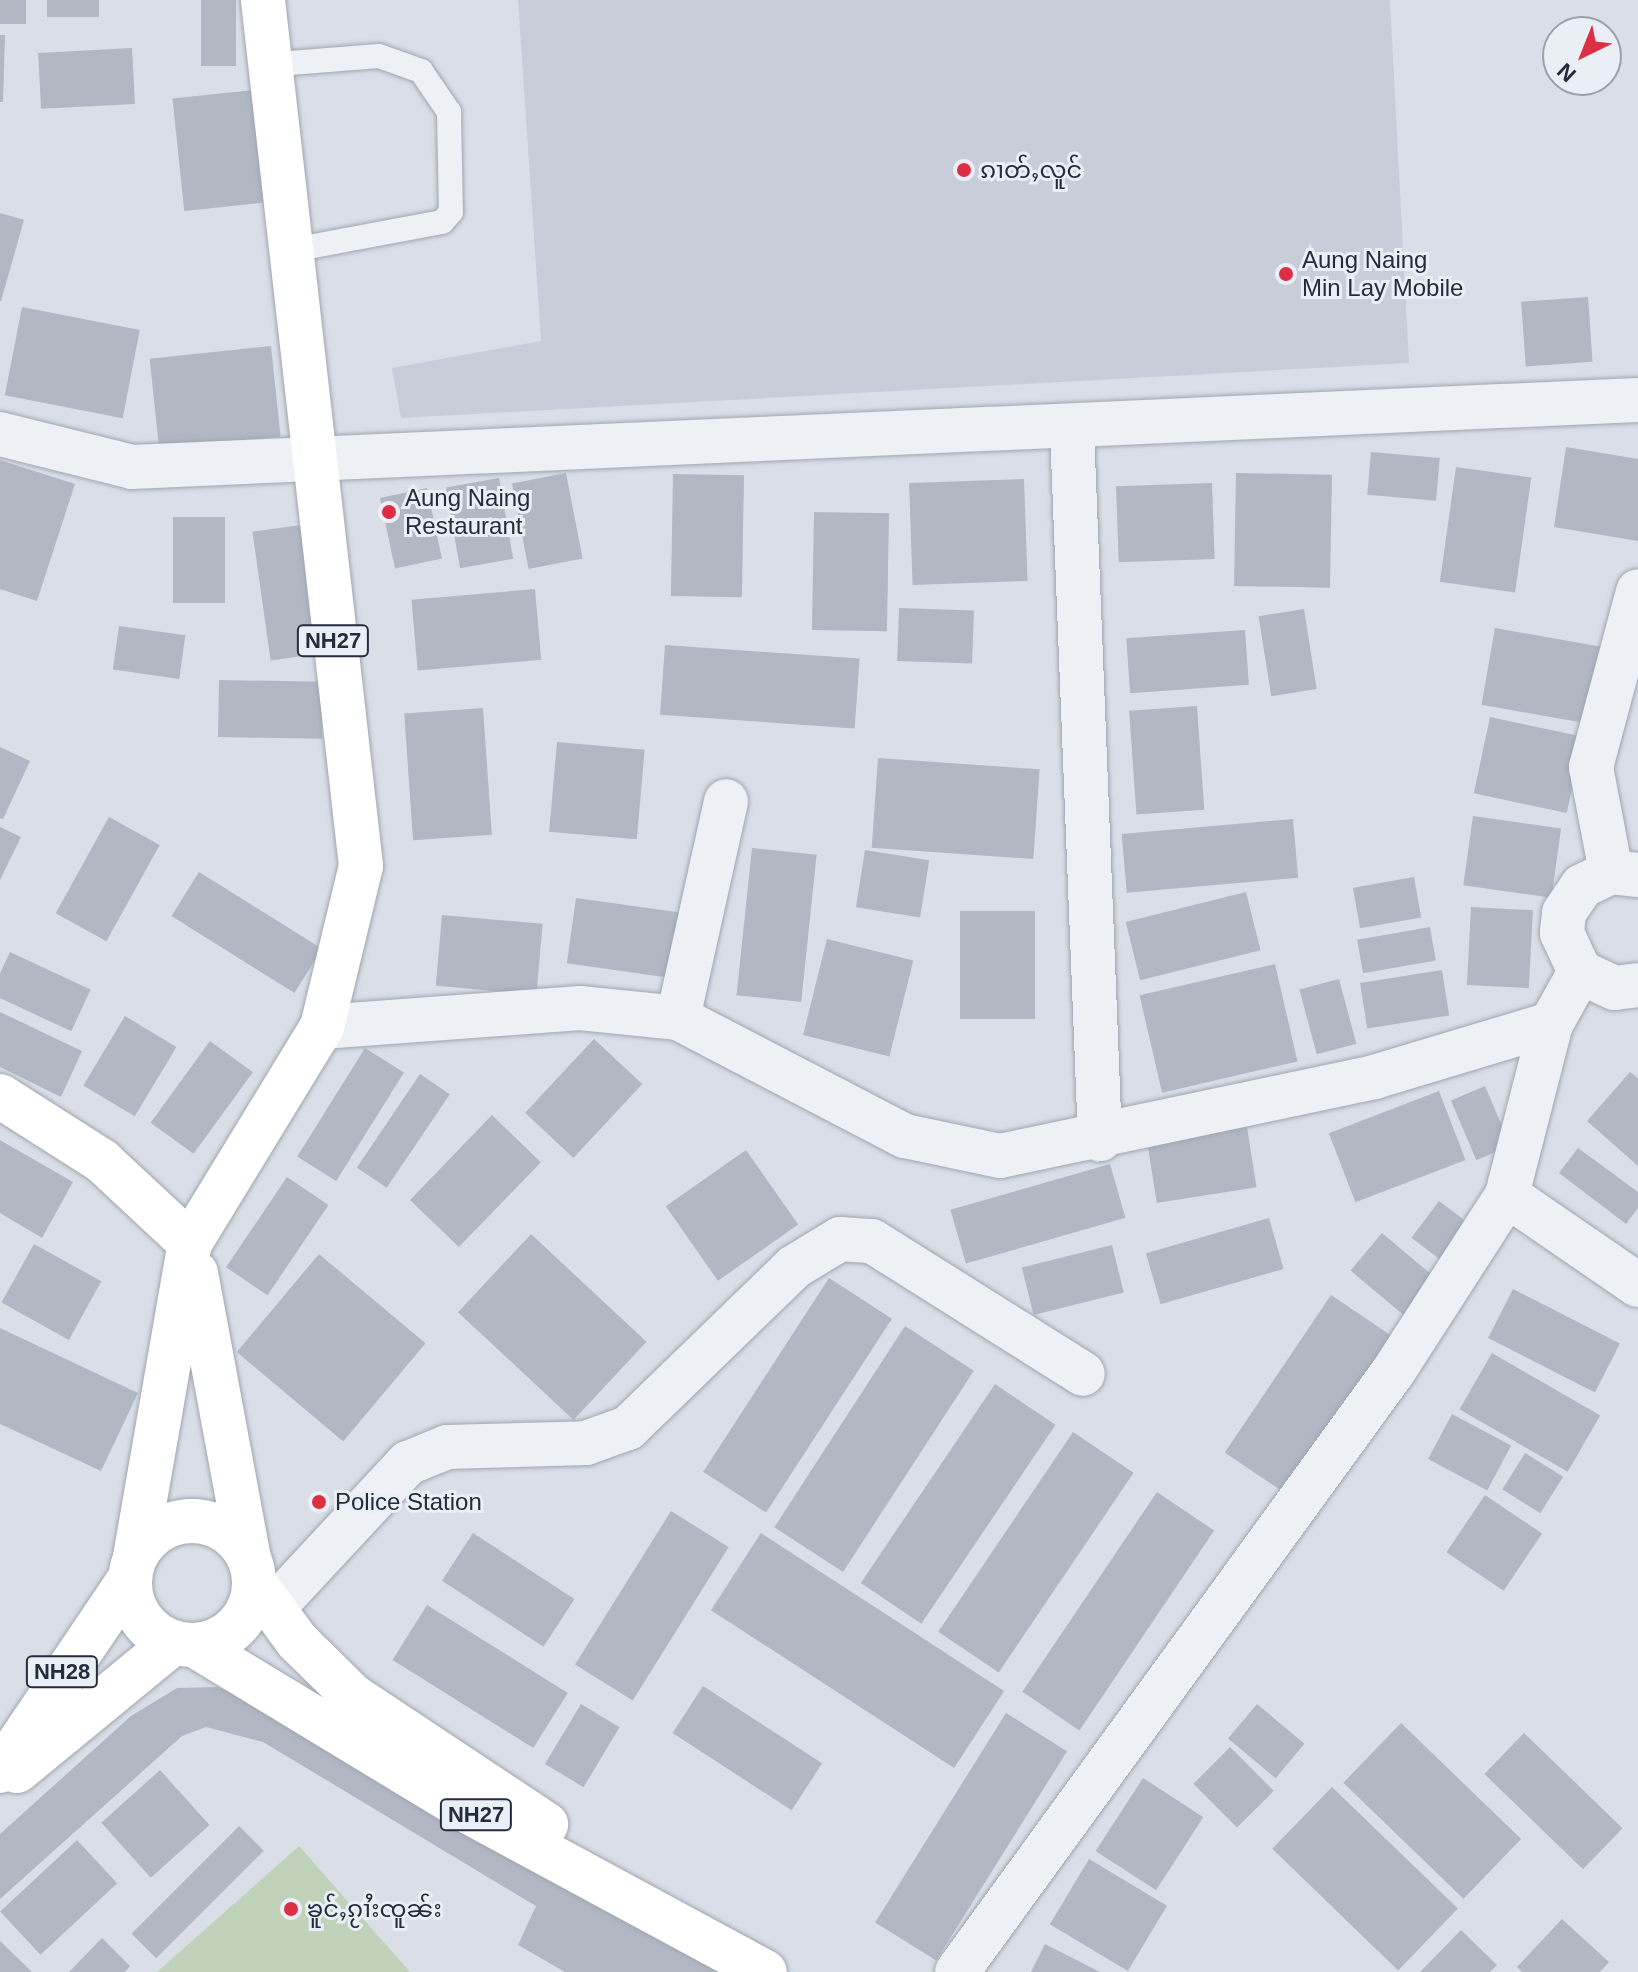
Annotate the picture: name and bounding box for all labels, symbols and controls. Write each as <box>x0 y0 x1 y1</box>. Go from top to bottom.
north arrow <box>1542 16 1622 96</box>
text: N <box>1552 58 1581 87</box>
place label: ၵၢတ်ႇလူင် <box>980 156 1082 184</box>
marker: ၵၢတ်ႇလူင် <box>955 161 973 179</box>
place label: Aung Naing Min Lay Mobile <box>1302 246 1463 302</box>
marker: Aung Naing Min Lay Mobile <box>1277 265 1295 283</box>
place label: Aung Naing Restaurant <box>405 484 530 540</box>
marker: Aung Naing Restaurant <box>380 503 398 521</box>
road number: NH27 <box>295 623 371 659</box>
place label: Police Station <box>335 1488 482 1516</box>
marker: Police Station <box>310 1493 328 1511</box>
road number: NH28 <box>24 1654 100 1690</box>
road number: NH27 <box>438 1797 514 1833</box>
place label: ၶူင်ႇၵႂၢႆးၸူၼ်း <box>307 1895 442 1923</box>
marker: ၶူင်ႇၵႂၢႆးၸူၼ်း <box>282 1900 300 1918</box>

